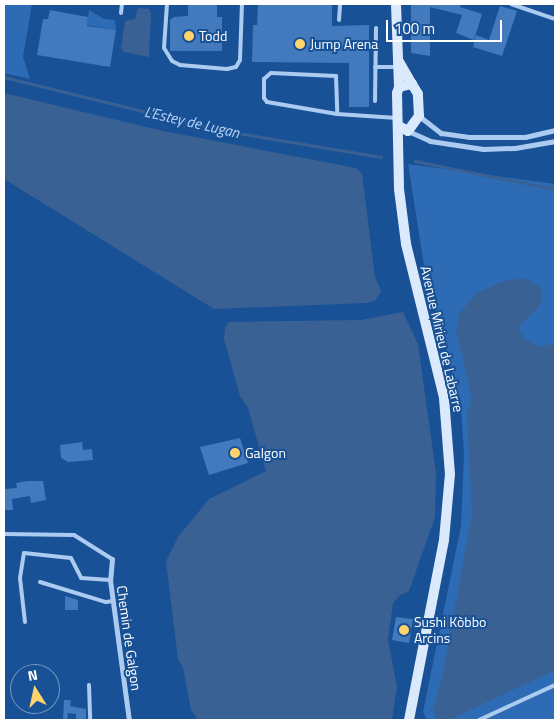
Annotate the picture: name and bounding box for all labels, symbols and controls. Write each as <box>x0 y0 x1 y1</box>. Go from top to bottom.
scale bar <box>389 10 505 42</box>
text: 100 m <box>394 17 435 40</box>
place label: Todd <box>199 28 227 44</box>
marker: Todd <box>183 30 195 42</box>
place label: Jump Arena <box>310 36 378 52</box>
marker: Jump Arena <box>294 38 306 50</box>
water label: L'Estey de Lugan <box>143 102 241 142</box>
street label: Avenue Mirieu de Labarre <box>417 264 467 414</box>
place label: Galgon <box>245 445 286 461</box>
marker: Galgon <box>229 447 241 459</box>
street label: Chemin de Galgon <box>113 584 145 692</box>
place label: Sushi Kòbbo Arcins <box>414 614 486 646</box>
marker: Sushi Kòbbo Arcins <box>398 624 410 636</box>
north arrow <box>10 664 60 714</box>
text: N <box>26 664 39 686</box>

